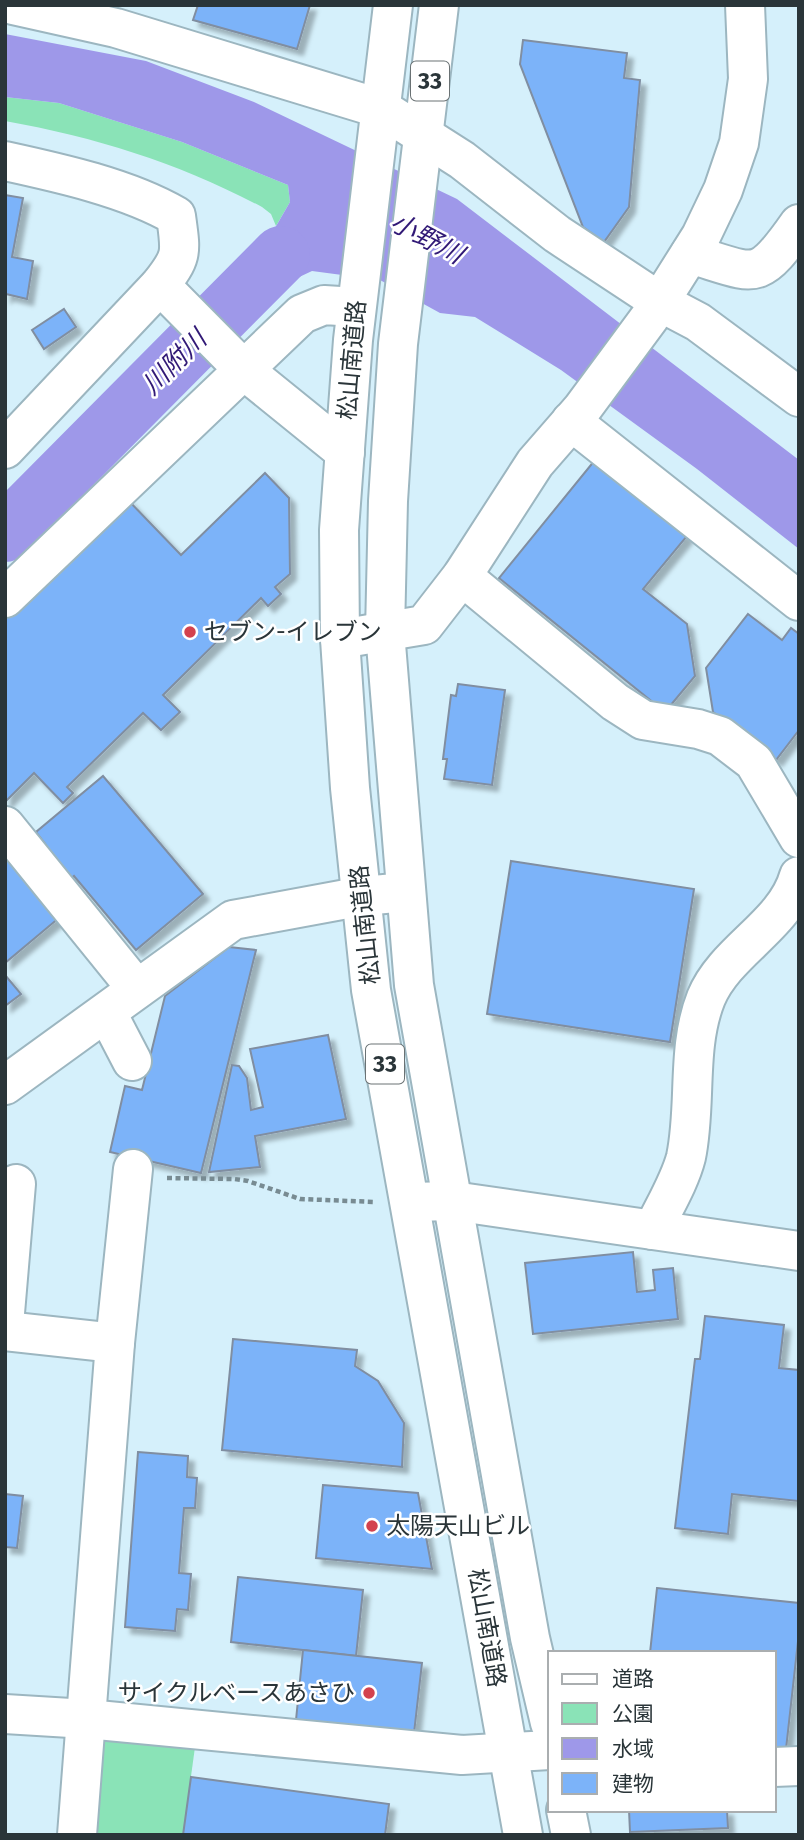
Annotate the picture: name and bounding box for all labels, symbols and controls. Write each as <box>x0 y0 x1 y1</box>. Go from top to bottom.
road number: 33 <box>411 61 449 100</box>
water label: 小野川 <box>385 206 471 272</box>
street label: 松山南道路 <box>333 299 371 421</box>
water label: 川附川 <box>136 322 215 401</box>
place label: セブン-イレブン <box>204 618 382 646</box>
marker: セブン-イレブン <box>182 624 198 640</box>
street label: 松山南道路 <box>345 864 385 986</box>
road number: 33 <box>366 1044 404 1084</box>
place label: 太陽天山ビル <box>386 1512 530 1540</box>
marker: 太陽天山ビル <box>364 1518 380 1534</box>
street label: 松山南道路 <box>463 1566 511 1690</box>
legend <box>548 1651 776 1812</box>
text: 道路 <box>612 1666 654 1692</box>
place label: サイクルベースあさひ <box>117 1679 355 1707</box>
marker: サイクルベースあさひ <box>361 1685 377 1701</box>
text: 公園 <box>612 1701 654 1727</box>
text: 水域 <box>612 1736 654 1762</box>
text: 建物 <box>612 1771 654 1797</box>

